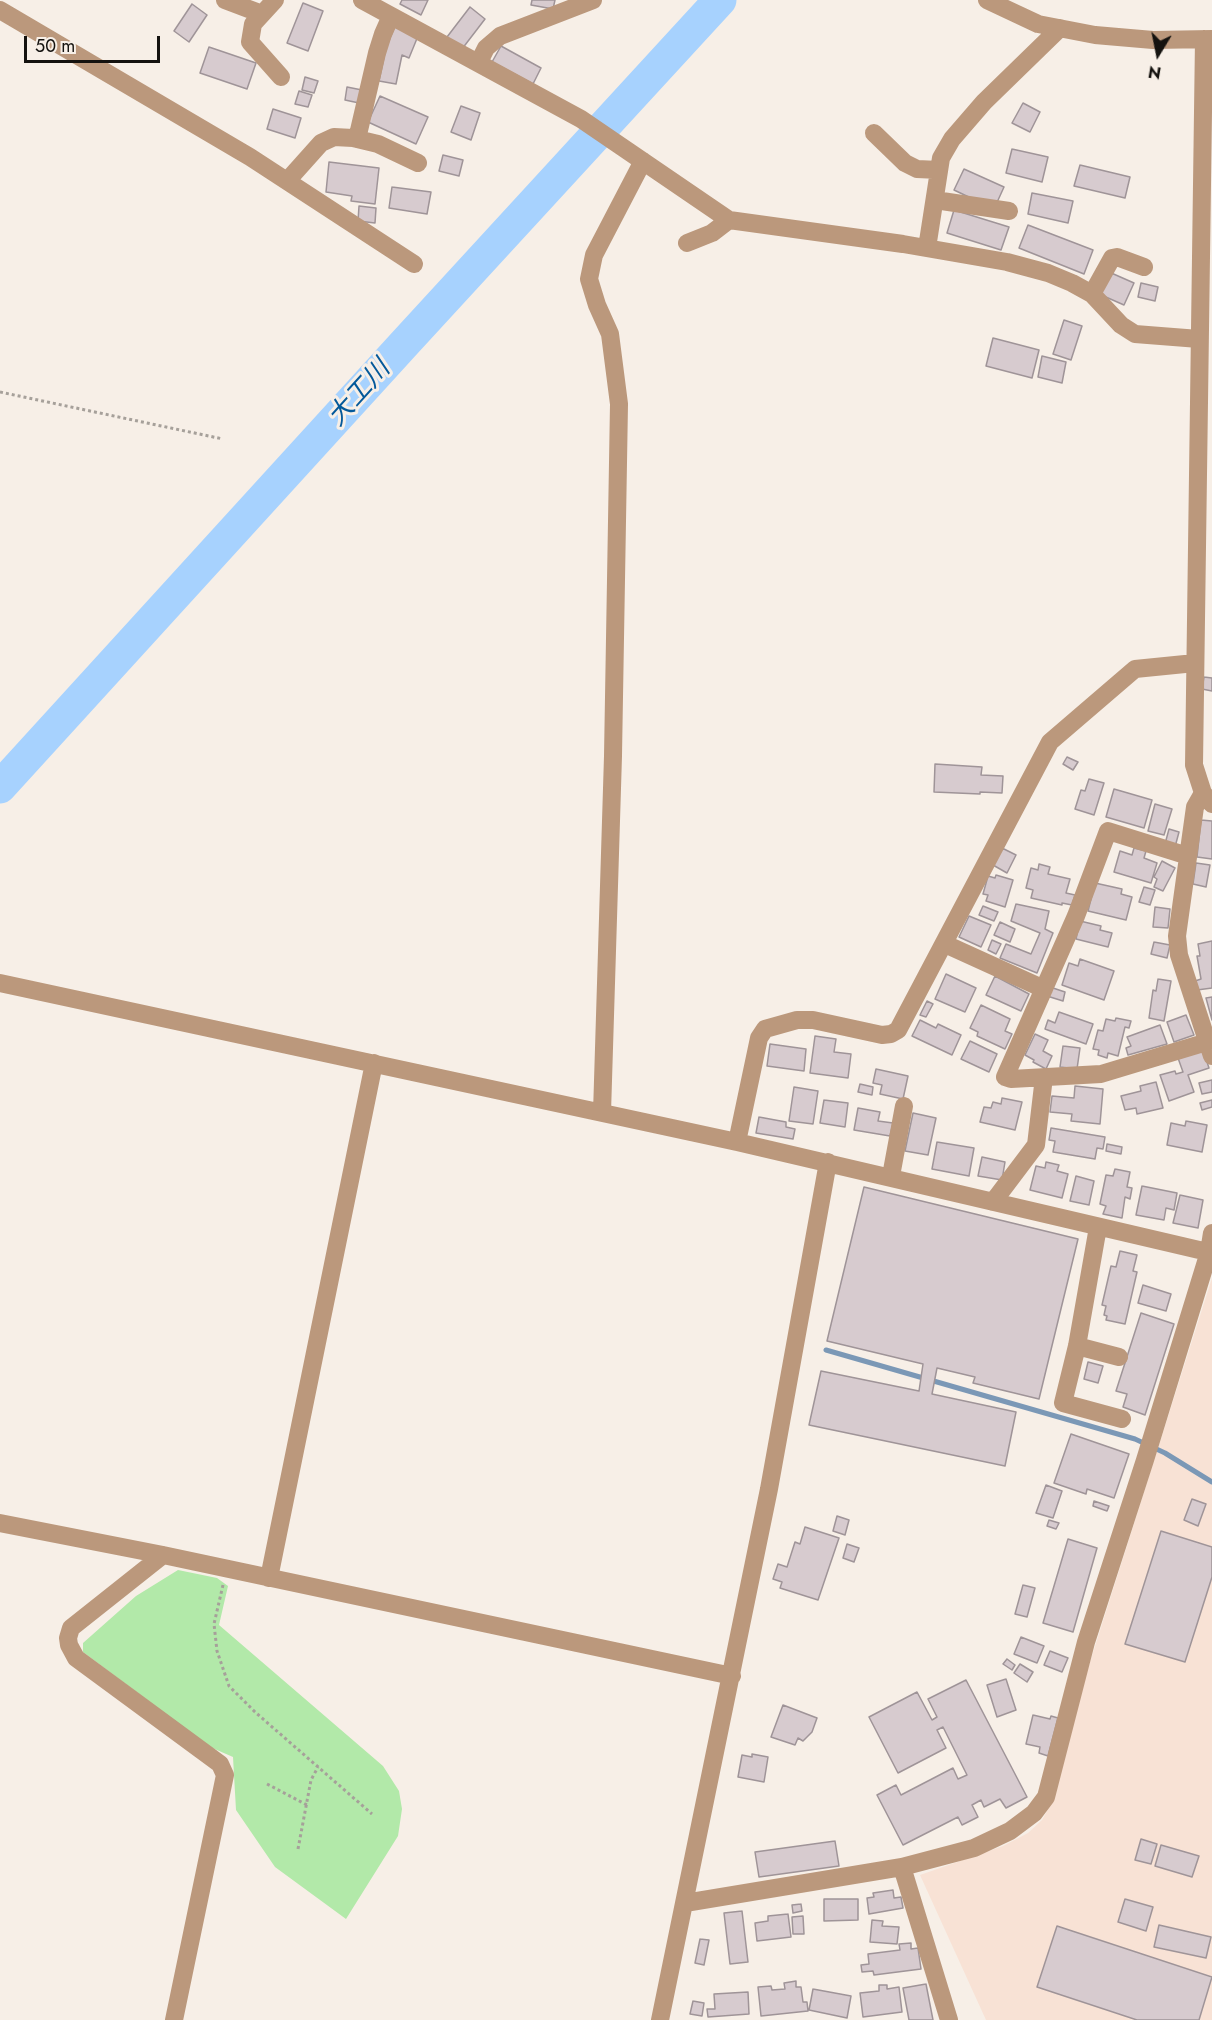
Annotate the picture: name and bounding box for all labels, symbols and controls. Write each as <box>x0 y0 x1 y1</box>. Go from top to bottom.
scale bar <box>27 24 164 62</box>
north arrow <box>1128 24 1188 84</box>
text: 50 m <box>35 33 75 59</box>
text: N <box>1147 60 1163 85</box>
water label: 大工川 <box>322 355 398 433</box>

